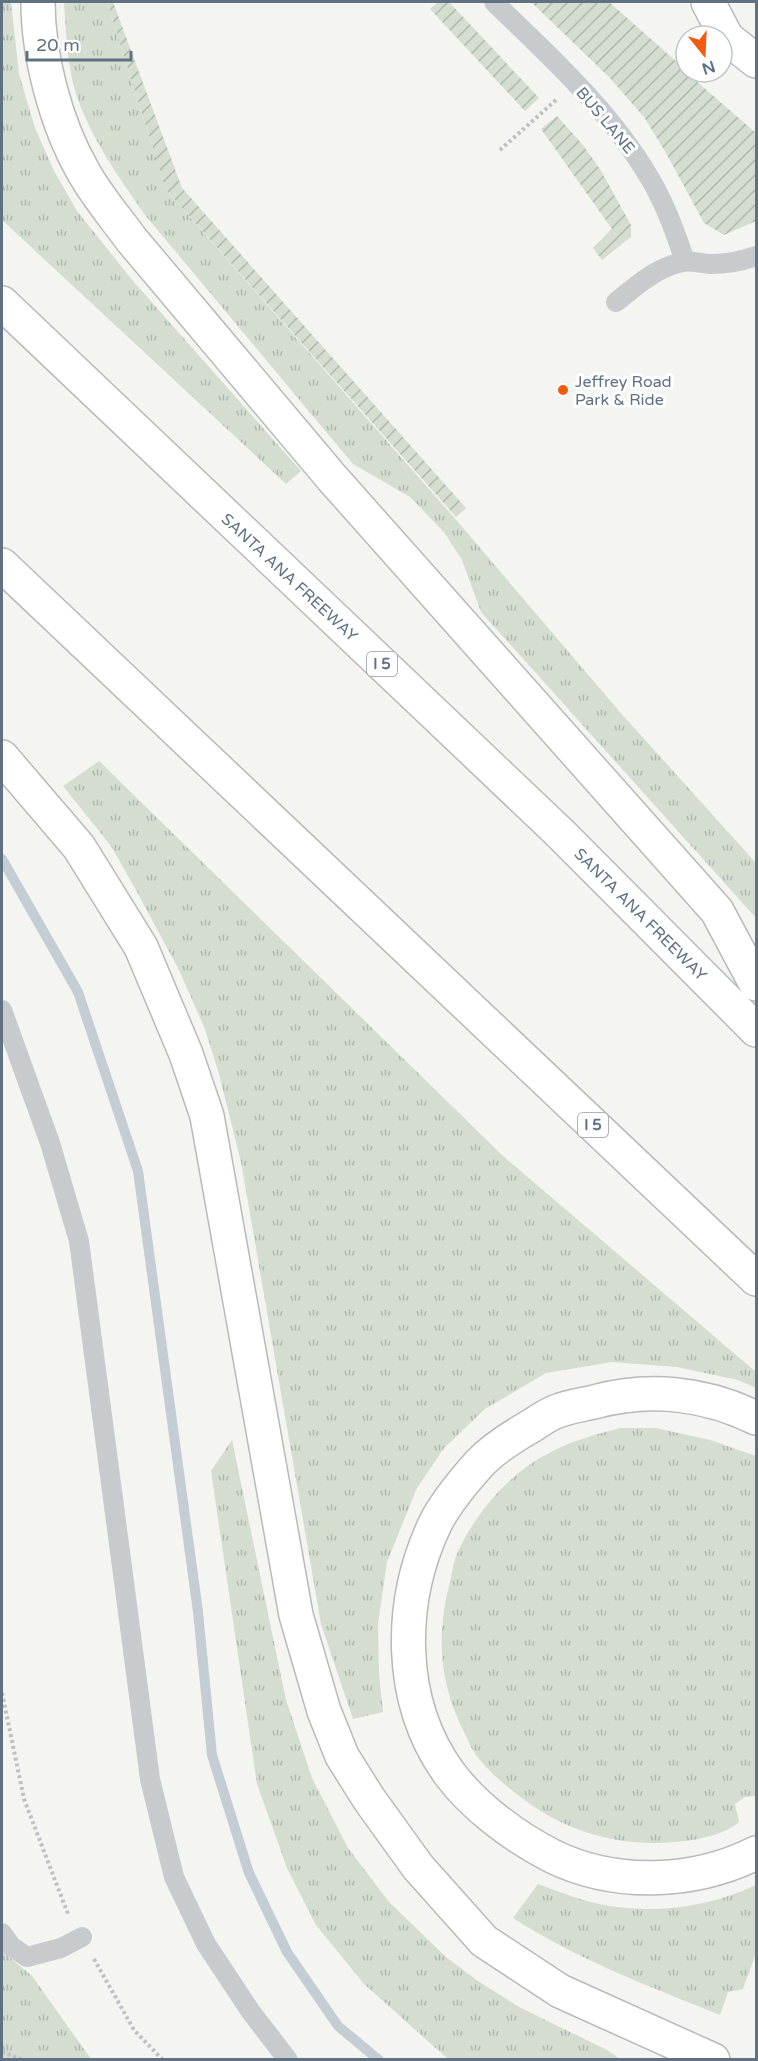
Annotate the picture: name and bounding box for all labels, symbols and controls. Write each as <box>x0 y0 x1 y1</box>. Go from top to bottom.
scale bar <box>27 24 130 62</box>
north arrow <box>674 24 734 84</box>
text: 20 m <box>36 34 80 56</box>
text: N <box>699 56 718 79</box>
street label: BUS LANE <box>572 83 639 158</box>
place label: Jeffrey Road Park & Ride <box>575 372 672 410</box>
marker: Jeffrey Road Park & Ride <box>556 383 570 397</box>
street label: SANTA ANA FREEWAY <box>217 509 362 646</box>
road number: I 5 <box>367 652 397 676</box>
street label: SANTA ANA FREEWAY <box>570 844 711 985</box>
road number: I 5 <box>578 1113 608 1137</box>

